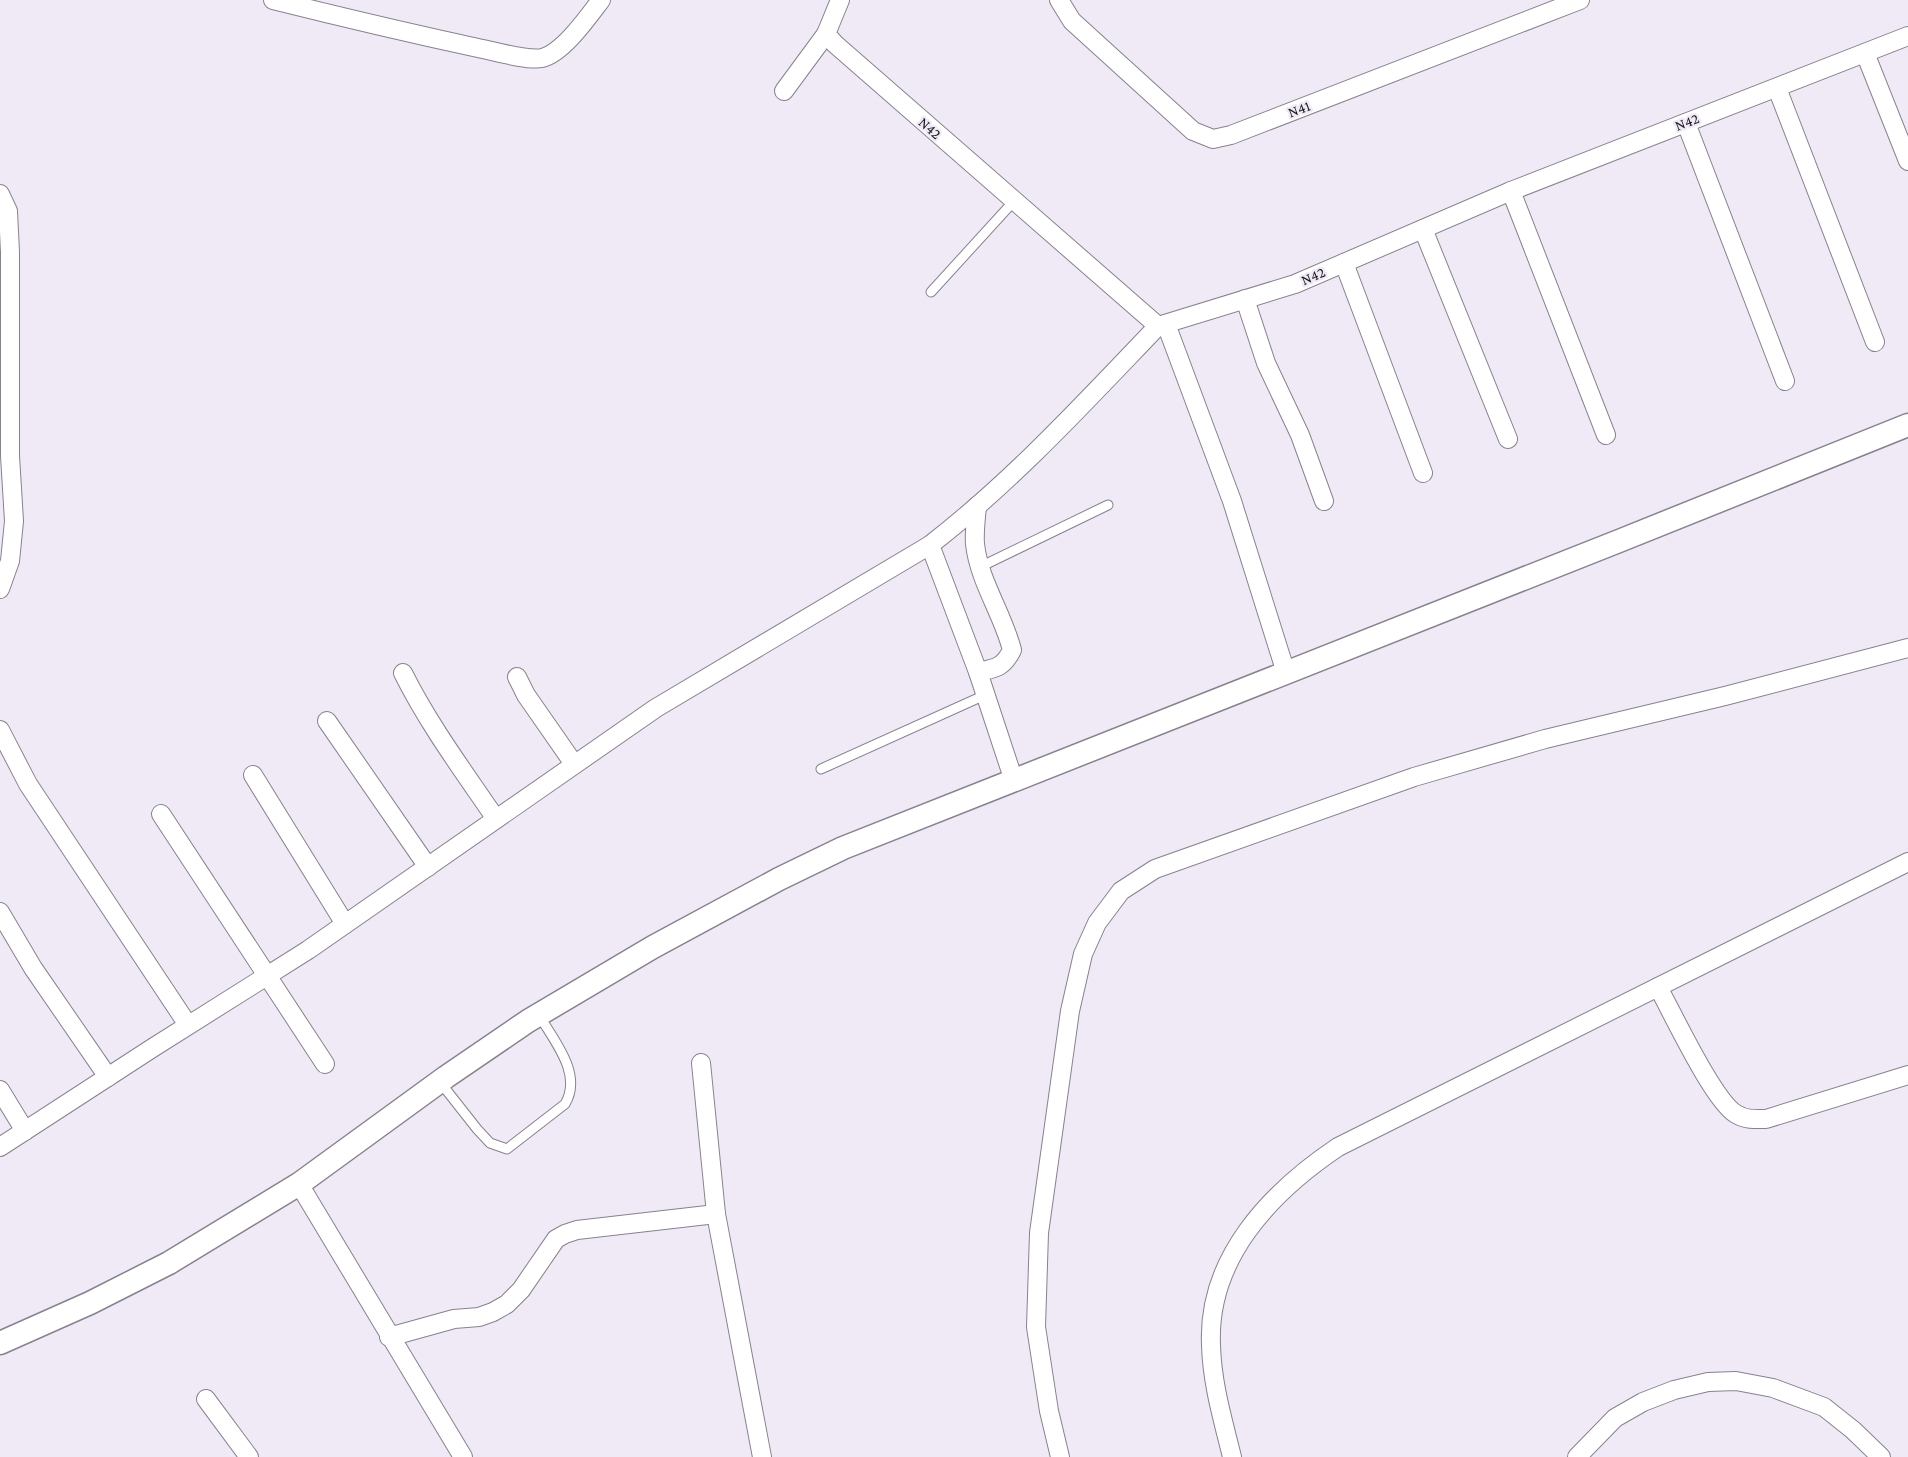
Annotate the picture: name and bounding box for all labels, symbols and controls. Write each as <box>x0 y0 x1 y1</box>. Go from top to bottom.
street label: N41 <box>1286 97 1312 121</box>
street label: N42 <box>1673 110 1701 134</box>
street label: N42 <box>915 114 945 142</box>
street label: N42 <box>1299 264 1327 288</box>

